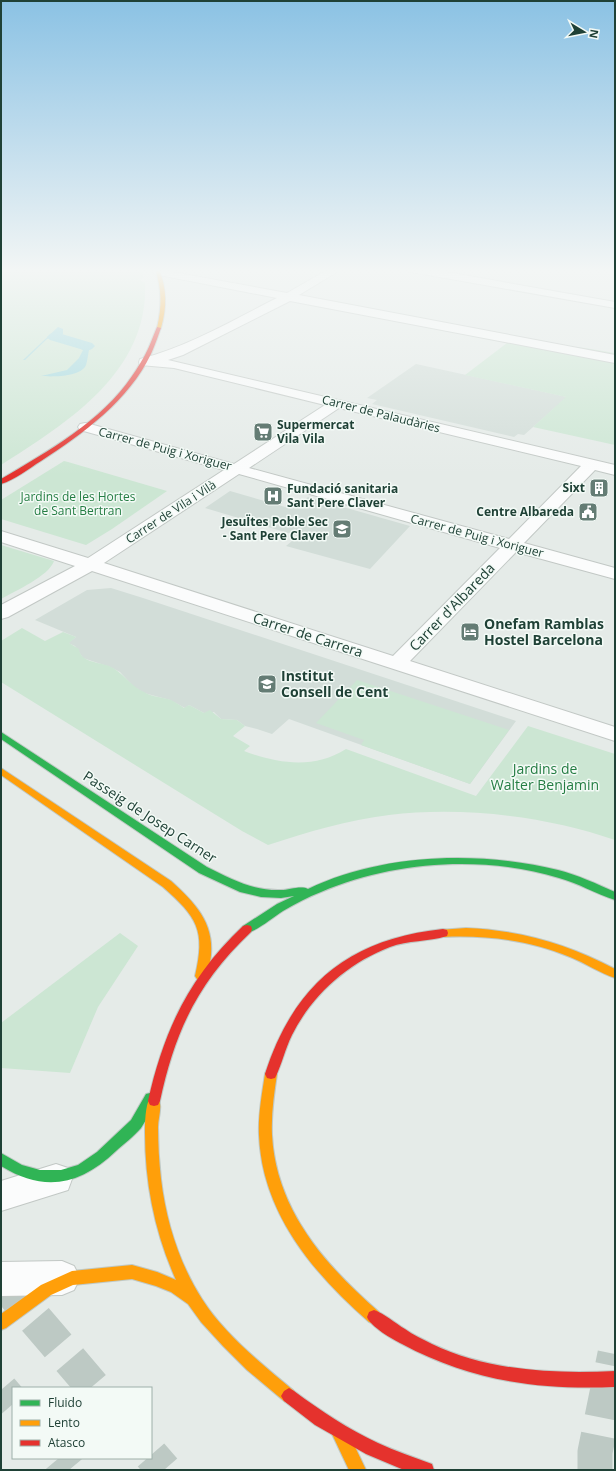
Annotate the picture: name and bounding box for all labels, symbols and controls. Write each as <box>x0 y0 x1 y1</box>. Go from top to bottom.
north arrow <box>564 12 604 52</box>
text: N <box>586 28 603 40</box>
street label: Carrer de Palaudàries <box>320 391 442 437</box>
place label: Supermercat Vila Vila <box>277 416 355 447</box>
supermarket icon: Supermercat Vila Vila <box>252 421 274 443</box>
street label: Carrer de Puig i Xoriguer <box>97 423 234 474</box>
street label: Carrer de Vila i Vilà <box>122 476 219 547</box>
building icon: Sixt <box>588 477 610 499</box>
place label: Sixt <box>563 479 585 496</box>
place label: Fundació sanitaria Sant Pere Claver <box>287 480 398 511</box>
hospital icon: Fundació sanitaria Sant Pere Claver <box>262 485 284 507</box>
park label: Jardins de les Hortes de Sant Bertran <box>20 488 136 519</box>
public building icon: Centre Albareda <box>577 501 599 523</box>
place label: Centre Albareda <box>476 503 574 520</box>
street label: Carrer de Puig i Xoriguer <box>409 510 546 561</box>
place label: JesuÏtes Poble Sec - Sant Pere Claver <box>220 513 329 544</box>
school or university icon: JesuÏtes Poble Sec - Sant Pere Claver <box>331 518 353 540</box>
street label: Carrer d'Albareda <box>405 558 499 655</box>
street label: Carrer de Carrera <box>251 608 366 661</box>
place label: Onefam Ramblas Hostel Barcelona <box>484 614 604 649</box>
hotel icon: Onefam Ramblas Hostel Barcelona <box>459 621 481 643</box>
place label: Institut Consell de Cent <box>281 666 388 701</box>
school or university icon: Institut Consell de Cent <box>256 673 278 695</box>
park label: Jardins de Walter Benjamin <box>491 759 599 794</box>
street label: Passeig de Josep Carner <box>80 766 221 867</box>
legend <box>12 1387 152 1459</box>
text: Fluido <box>48 1394 82 1411</box>
text: Lento <box>48 1414 80 1431</box>
text: Atasco <box>48 1434 85 1451</box>

